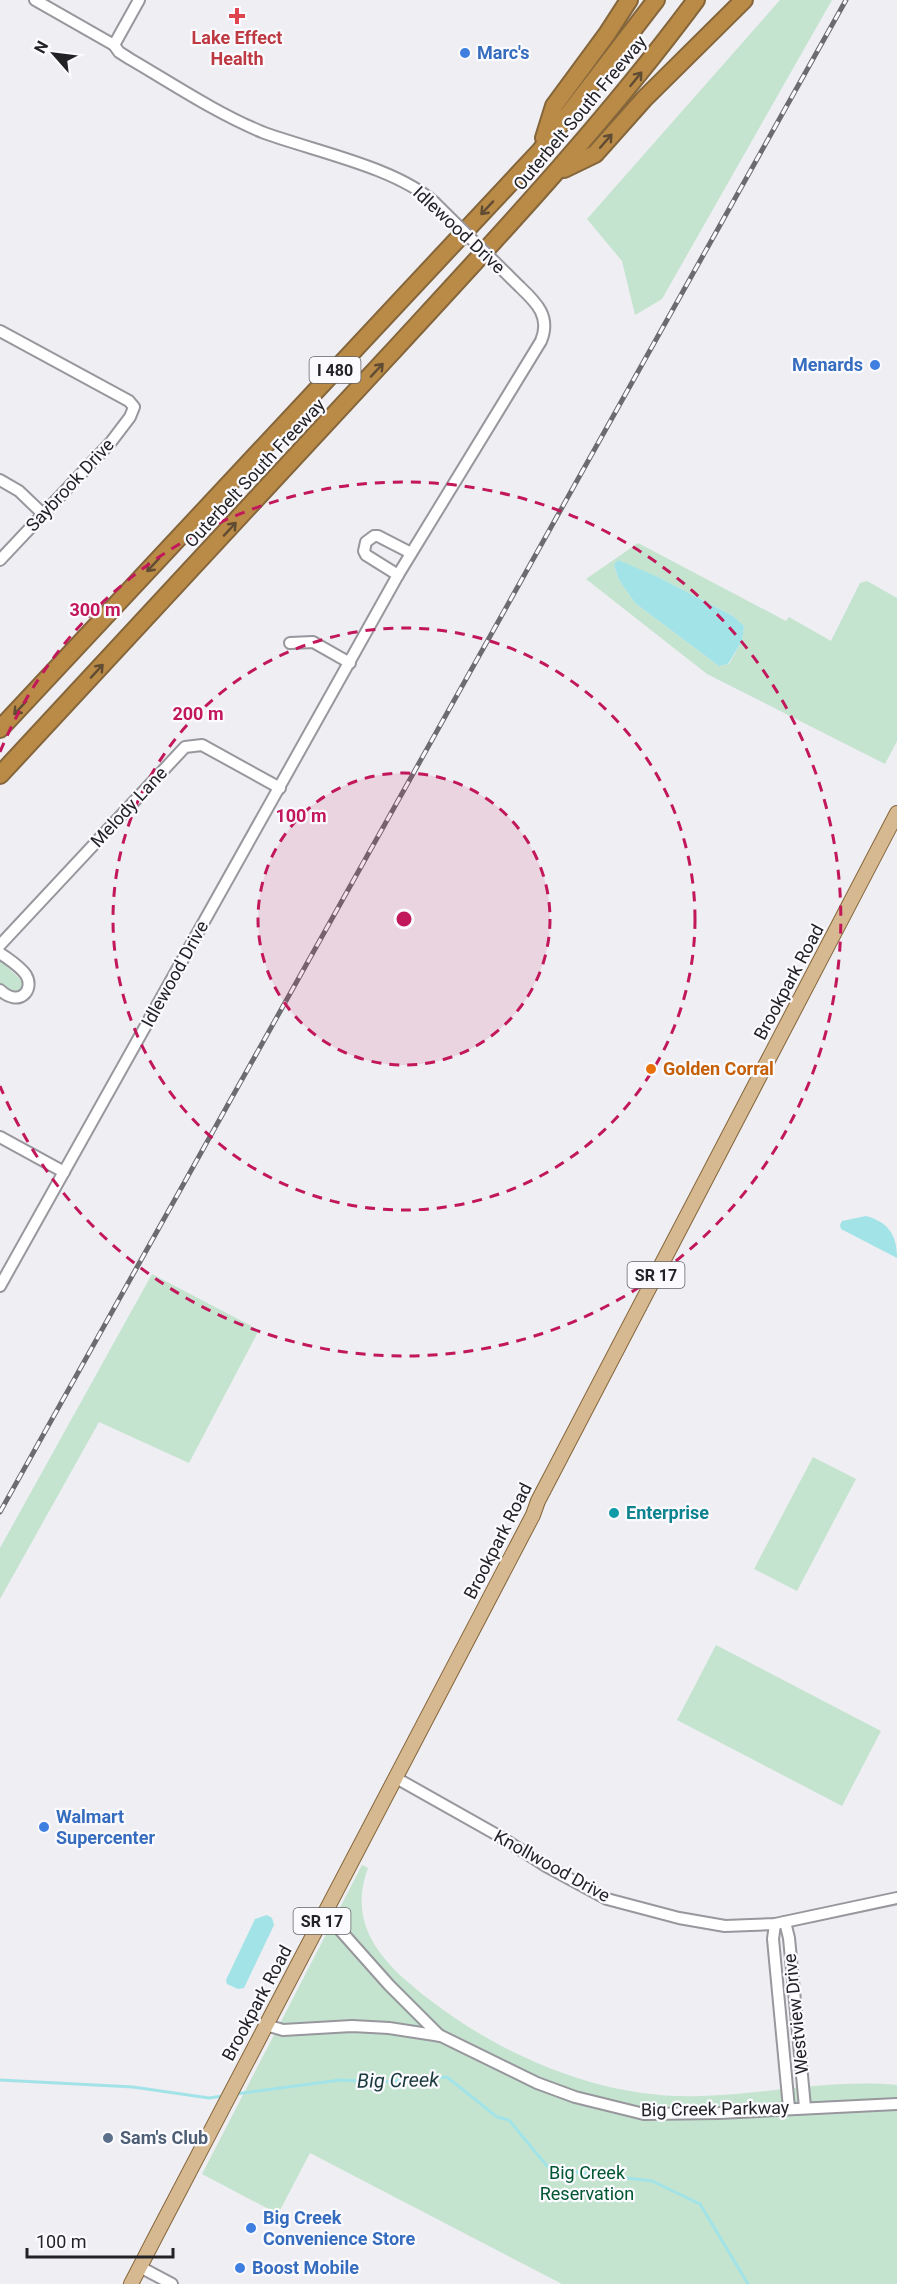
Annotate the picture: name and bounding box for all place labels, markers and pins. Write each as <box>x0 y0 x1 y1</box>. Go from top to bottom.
marker: Lake Effect Health <box>228 7 246 25</box>
place label: Lake Effect Health <box>192 27 282 69</box>
place label: Marc's <box>477 42 529 63</box>
marker: Marc's <box>458 46 472 60</box>
place label: Menards <box>792 354 863 375</box>
marker: Menards <box>868 358 882 372</box>
centre of rings <box>394 909 414 929</box>
place label: Golden Corral <box>663 1058 774 1079</box>
marker: Golden Corral <box>644 1062 658 1076</box>
place label: Enterprise <box>626 1502 709 1523</box>
marker: Enterprise <box>607 1506 621 1520</box>
place label: Walmart Supercenter <box>56 1806 155 1848</box>
marker: Walmart Supercenter <box>37 1820 51 1834</box>
place label: Sam's Club <box>120 2127 208 2148</box>
marker: Sam's Club <box>101 2131 115 2145</box>
place label: Big Creek Convenience Store <box>263 2207 416 2249</box>
marker: Big Creek Convenience Store <box>244 2221 258 2235</box>
place label: Boost Mobile <box>252 2257 359 2278</box>
marker: Boost Mobile <box>233 2261 247 2275</box>

